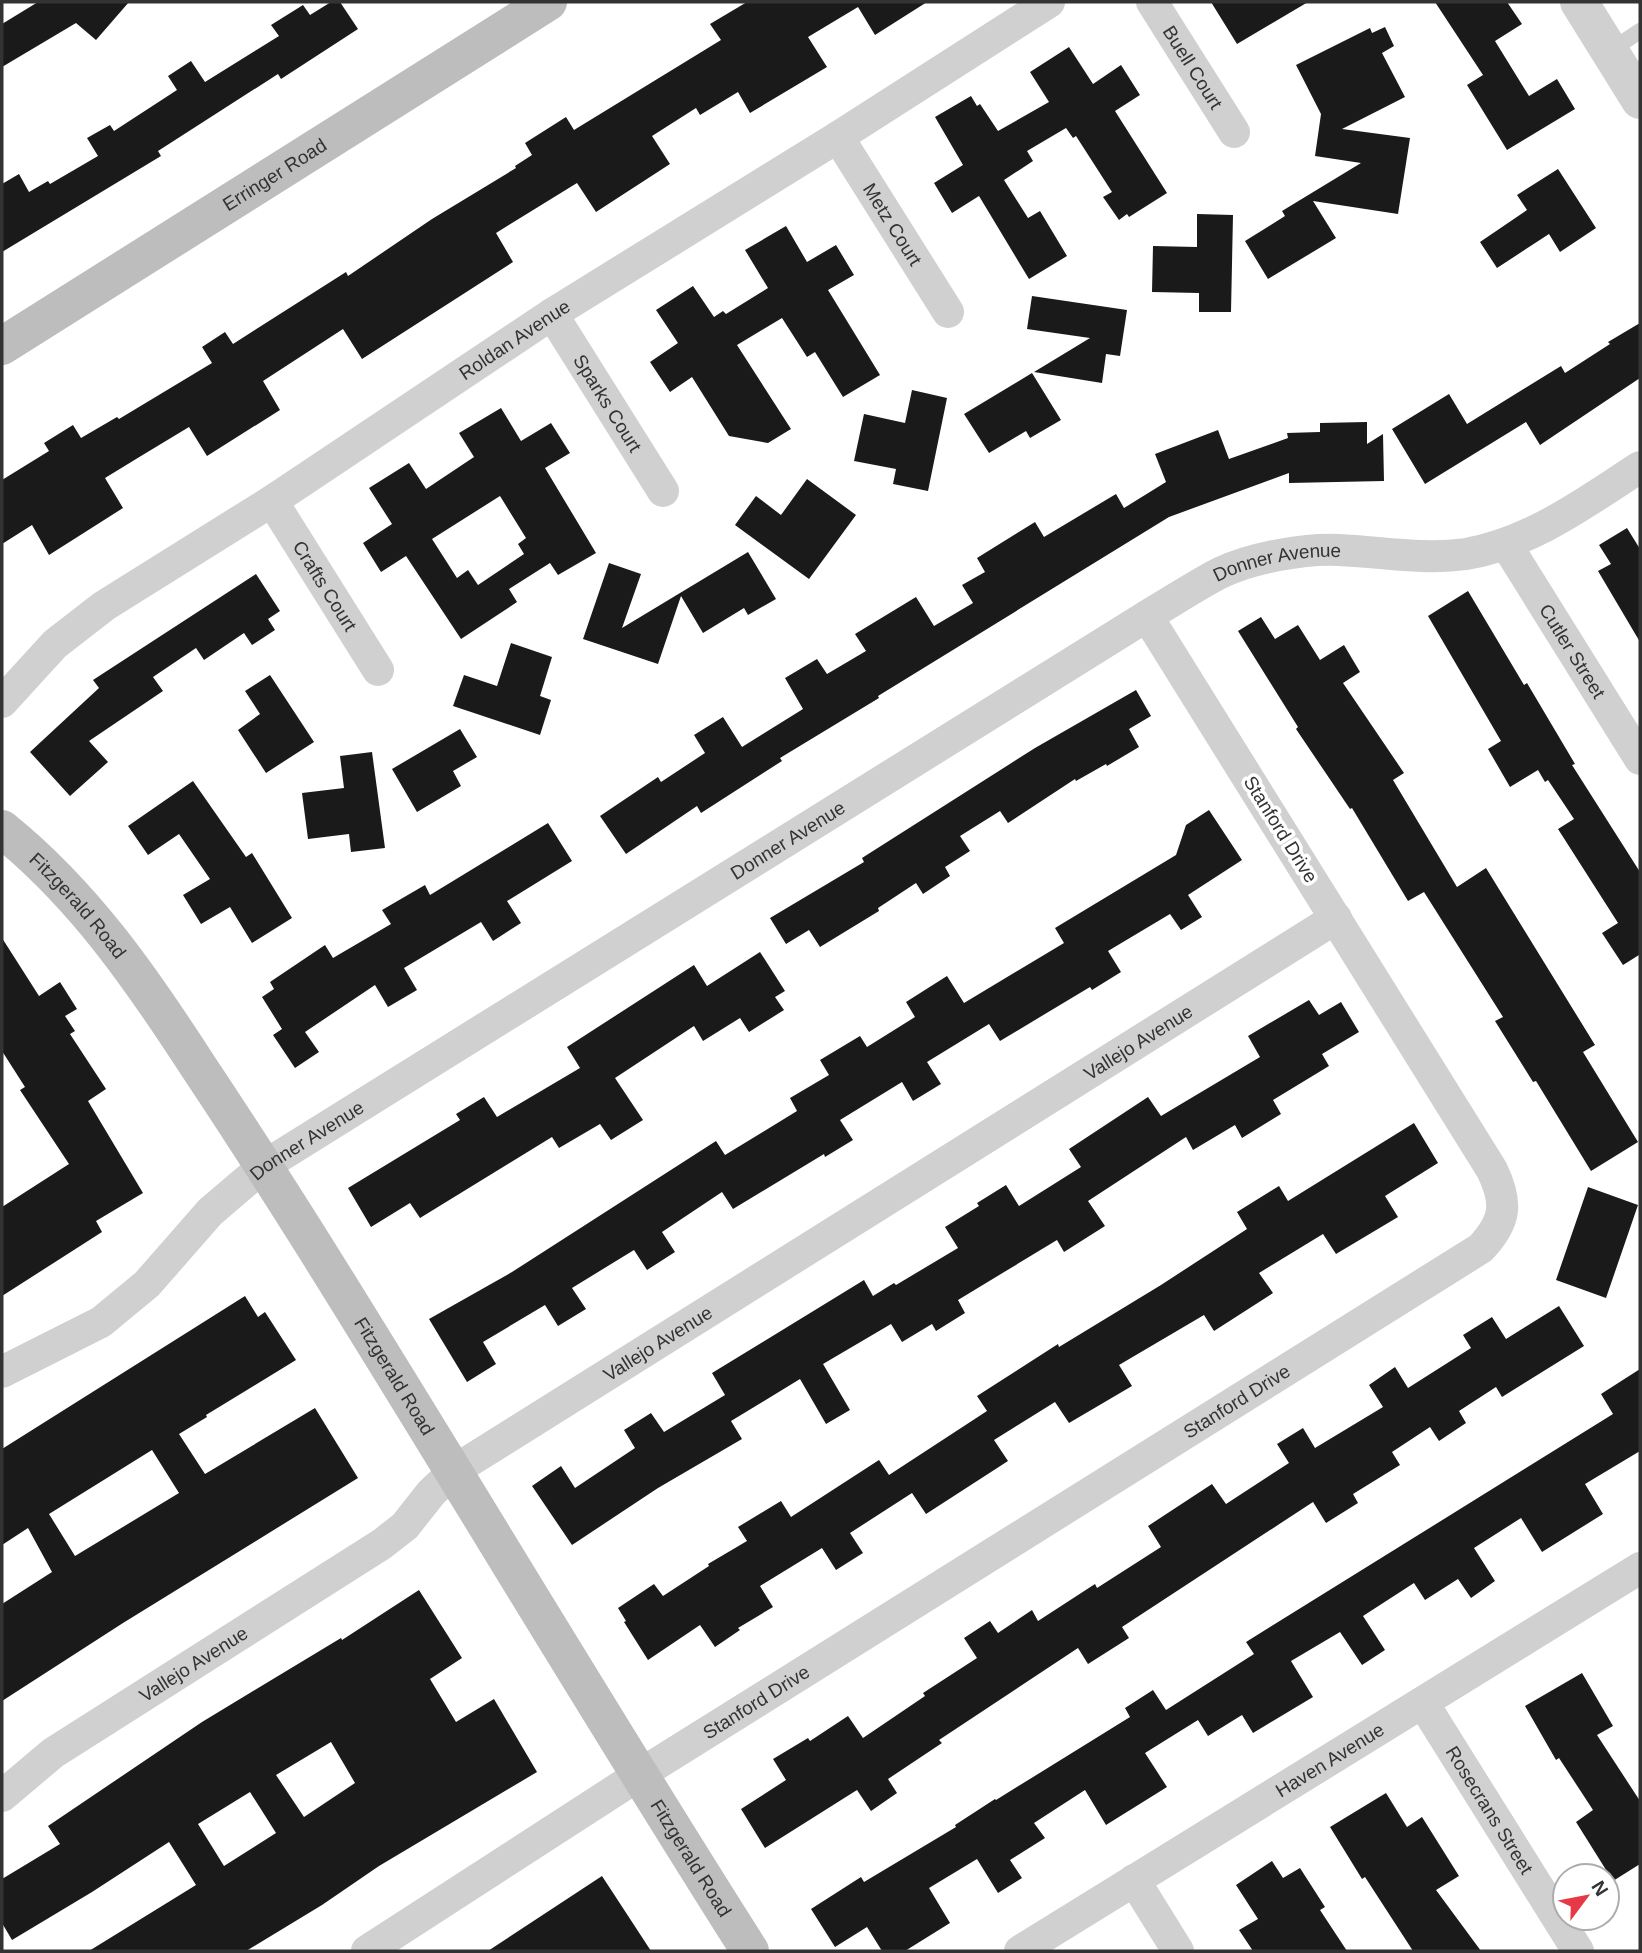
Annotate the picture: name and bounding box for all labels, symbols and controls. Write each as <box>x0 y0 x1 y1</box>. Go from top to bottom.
street label: Buell Court <box>1159 22 1227 113</box>
street label: Erringer Road <box>219 134 330 215</box>
street label: Metz Court <box>859 180 926 270</box>
street label: Roldan Avenue <box>455 296 574 384</box>
street label: Sparks Court <box>569 351 646 456</box>
street label: Crafts Court <box>289 537 361 636</box>
street label: Donner Avenue <box>1210 540 1342 586</box>
street label: Cutler Street <box>1535 600 1610 703</box>
street label: Stanford Drive <box>1239 772 1322 886</box>
street label: Donner Avenue <box>727 797 849 884</box>
street label: Fitzgerald Road <box>25 848 130 963</box>
street label: Vallejo Avenue <box>1080 1001 1196 1084</box>
street label: Donner Avenue <box>246 1097 368 1184</box>
street label: Vallejo Avenue <box>600 1302 716 1385</box>
street label: Fitzgerald Road <box>350 1313 438 1439</box>
street label: Stanford Drive <box>1180 1360 1294 1443</box>
street label: Vallejo Avenue <box>136 1622 252 1706</box>
street label: Stanford Drive <box>699 1661 813 1743</box>
street label: Haven Avenue <box>1272 1719 1388 1801</box>
street label: Rosecrans Street <box>1442 1742 1538 1879</box>
street label: Fitzgerald Road <box>646 1796 736 1921</box>
north arrow <box>1551 1862 1621 1932</box>
text: N <box>1587 1877 1613 1900</box>

